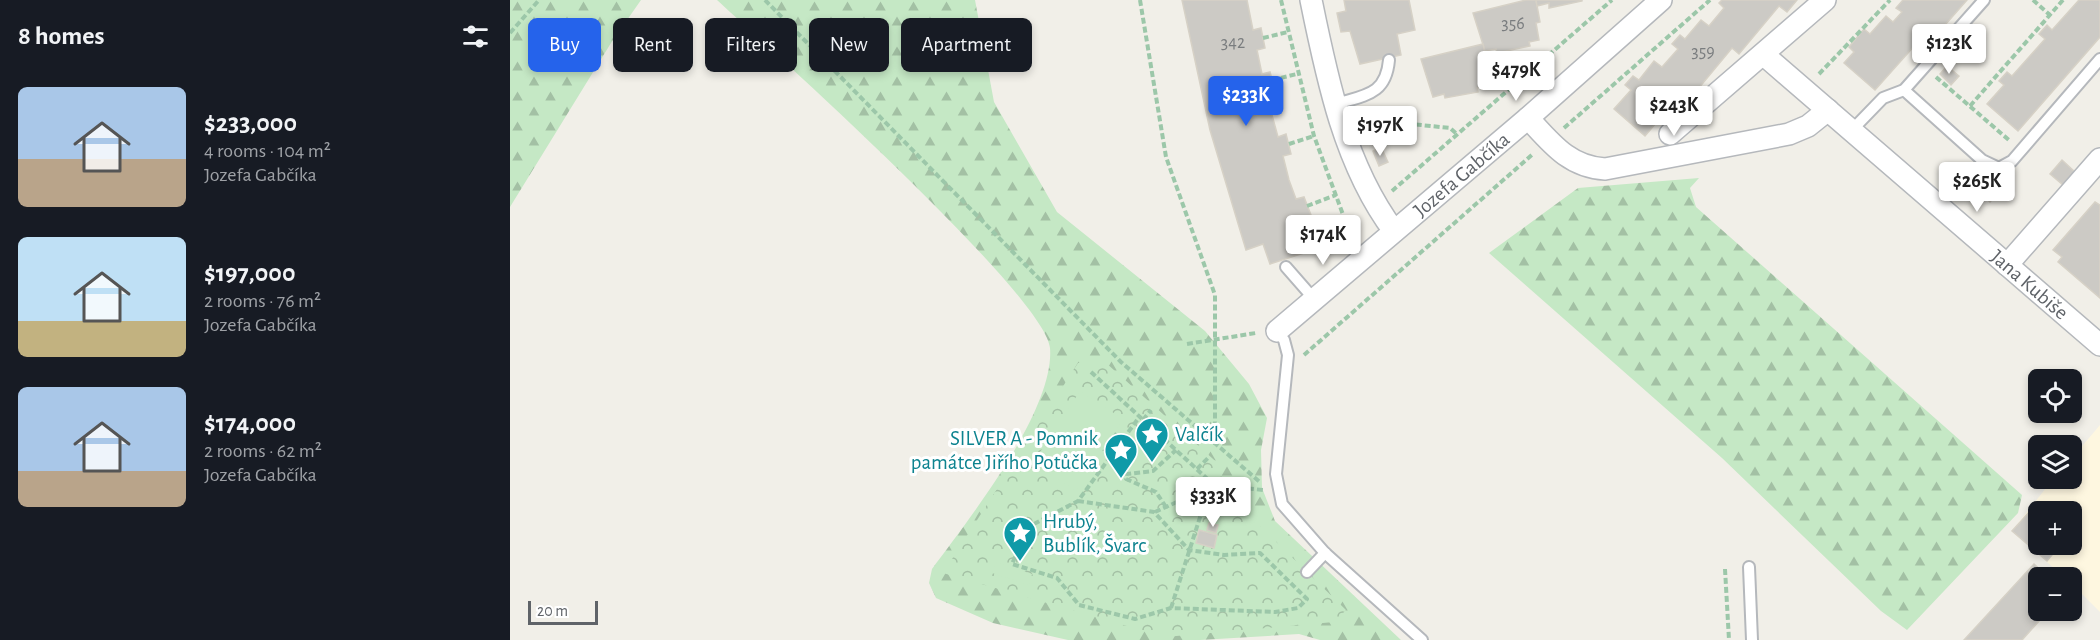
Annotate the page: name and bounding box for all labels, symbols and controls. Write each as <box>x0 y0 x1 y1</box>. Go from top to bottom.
house number: 356 <box>1501 15 1525 33</box>
chip: Buy <box>528 18 601 72</box>
chip: Rent <box>613 18 693 72</box>
chip: Filters <box>705 18 797 72</box>
chip: New <box>809 18 889 72</box>
chip: Apartment <box>901 18 1032 72</box>
icon: filters <box>459 20 492 53</box>
text: 8 homes <box>18 23 105 49</box>
pin: $123K <box>1907 24 1991 75</box>
text: $123K <box>1926 33 1972 53</box>
house number: 342 <box>1221 34 1245 52</box>
house number: 359 <box>1691 43 1715 61</box>
pin: $479K <box>1474 51 1558 102</box>
text: $479K <box>1491 60 1541 80</box>
pin: $233K <box>1204 76 1288 127</box>
text: $233K <box>1222 85 1270 105</box>
pin: $243K <box>1632 86 1716 137</box>
text: $243K <box>1650 95 1698 115</box>
pin: $197K <box>1338 106 1422 157</box>
text: $233,000 <box>204 110 297 136</box>
icon: home <box>66 111 138 183</box>
text: $197K <box>1357 115 1403 135</box>
street label: Jozefa Gabčíka <box>1410 128 1514 221</box>
text: 4 rooms · 104 m² <box>204 141 331 161</box>
pin: $265K <box>1935 162 2019 213</box>
text: Jozefa Gabčíka <box>204 165 317 185</box>
text: $265K <box>1953 171 2001 191</box>
pin: $174K <box>1281 215 1365 266</box>
text: $174K <box>1300 224 1346 244</box>
street label: Jana Kubiše <box>1987 245 2072 323</box>
text: $197,000 <box>204 260 295 286</box>
icon: home <box>66 261 138 333</box>
text: 2 rooms · 76 m² <box>204 291 321 311</box>
text: Jozefa Gabčíka <box>204 315 317 335</box>
map controls <box>2028 369 2082 621</box>
button: locate <box>2028 369 2082 423</box>
text: $174,000 <box>204 410 296 436</box>
icon: home <box>66 411 138 483</box>
place icon: Valčík <box>1134 416 1170 463</box>
place label: Valčík <box>1175 424 1224 445</box>
place label: SILVER A - Pomnik památce Jiřího Potůčka <box>911 428 1098 473</box>
place icon: SILVER A - Pomnik památce Jiřího Potůčka <box>1103 432 1139 479</box>
button: layers <box>2028 435 2082 489</box>
text: 2 rooms · 62 m² <box>204 441 322 461</box>
text: Jozefa Gabčíka <box>204 465 317 485</box>
pin: $333K <box>1171 477 1255 528</box>
text: $333K <box>1190 486 1236 506</box>
button: + <box>2028 501 2082 555</box>
place label: Hrubý, Bublík, Švarc <box>1043 511 1146 556</box>
place icon: Hrubý, Bublík, Švarc <box>1002 515 1038 562</box>
button: − <box>2028 567 2082 621</box>
scale bar <box>528 598 598 626</box>
text: 20 m <box>537 603 568 619</box>

